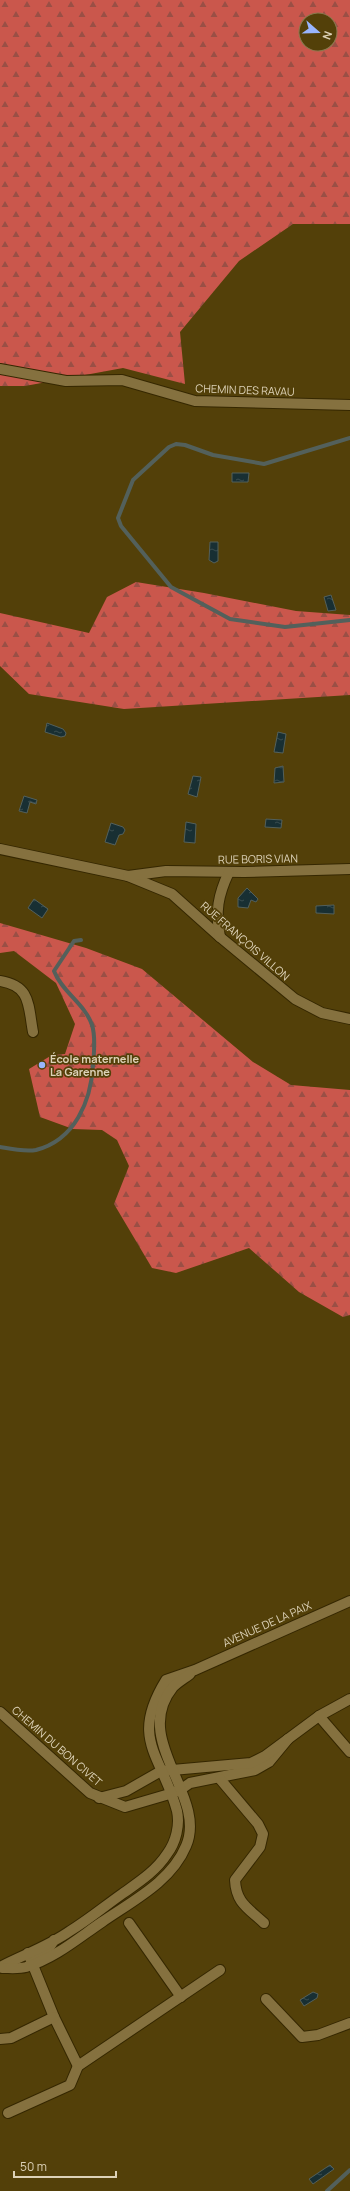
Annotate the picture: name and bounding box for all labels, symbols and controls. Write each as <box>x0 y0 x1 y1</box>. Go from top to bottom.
north arrow <box>298 12 338 52</box>
text: N <box>319 29 336 42</box>
street label: CHEMIN DES RAVAU <box>195 380 295 399</box>
street label: RUE BORIS VIAN <box>218 850 298 867</box>
street label: RUE FRANÇOIS VILLON <box>198 898 293 983</box>
place label: École maternelle La Garenne <box>50 1051 140 1079</box>
marker: École maternelle La Garenne <box>37 1060 47 1070</box>
street label: AVENUE DE LA PAIX <box>220 1597 314 1650</box>
street label: CHEMIN DU BON CIVET <box>9 1702 106 1789</box>
scale bar <box>14 2153 116 2179</box>
text: 50 m <box>20 2158 47 2175</box>

